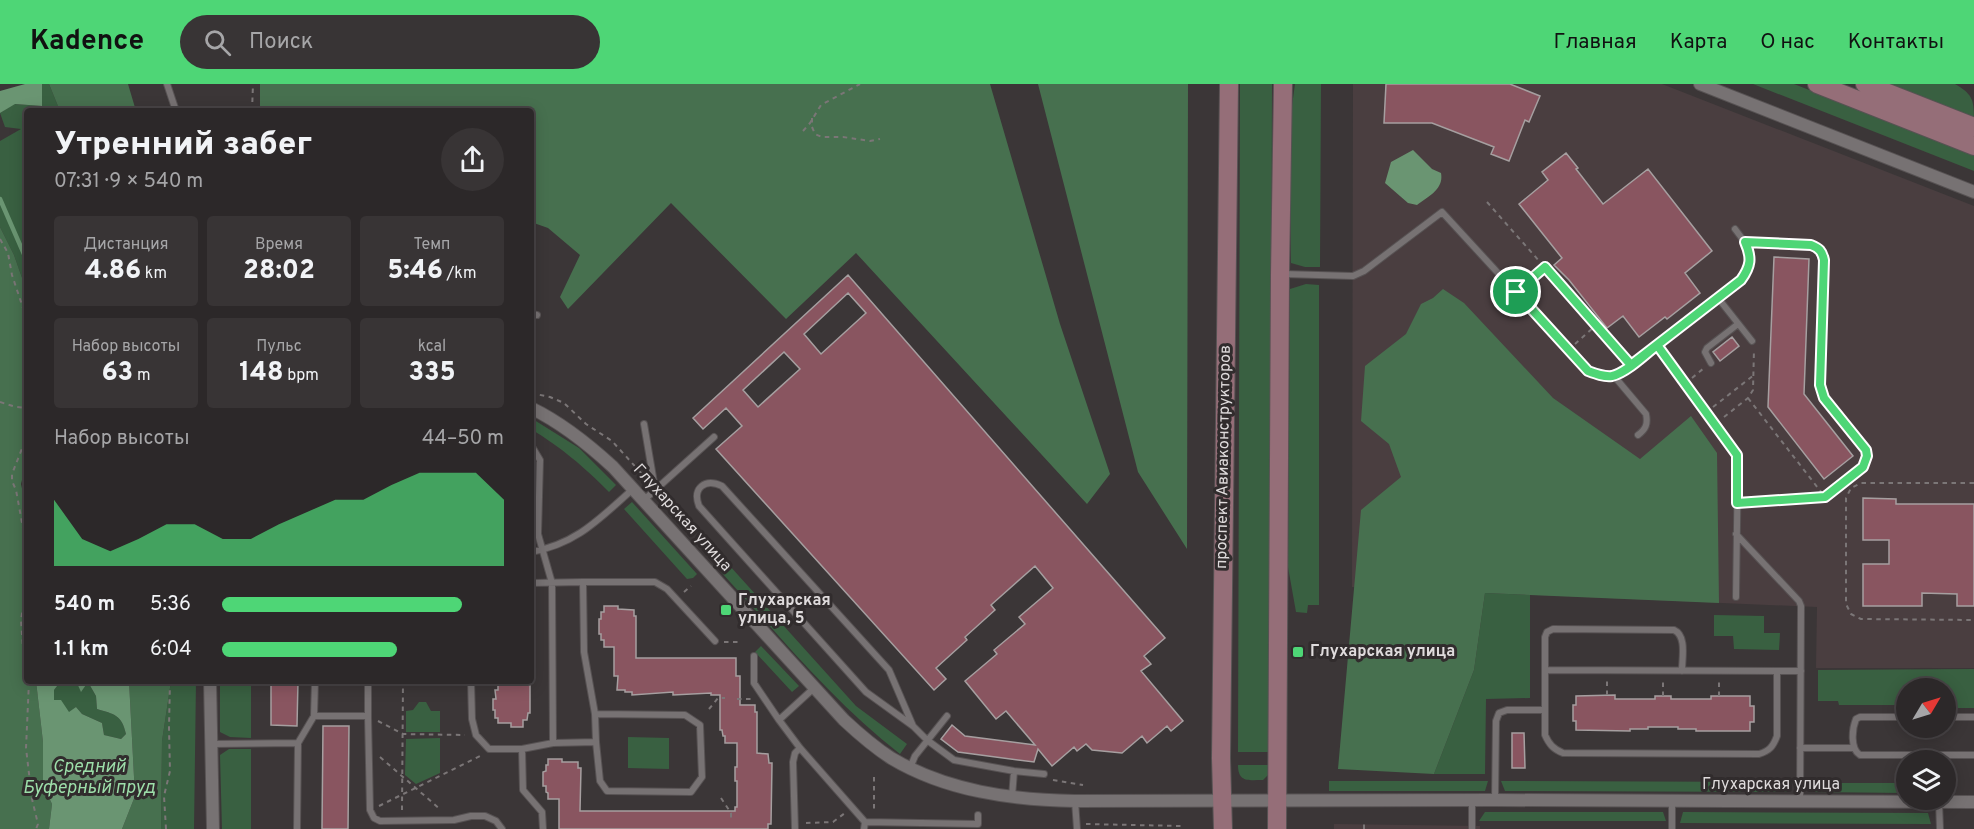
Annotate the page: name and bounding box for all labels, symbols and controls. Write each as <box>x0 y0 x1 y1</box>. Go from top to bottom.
search box <box>180 15 600 69</box>
text: Kadence <box>30 24 144 60</box>
icon: search <box>201 26 234 59</box>
text: Поиск <box>249 29 313 56</box>
text: Главная <box>1553 29 1637 56</box>
text: Карта <box>1670 29 1727 56</box>
text: О нас <box>1760 29 1815 56</box>
text: Контакты <box>1848 29 1944 56</box>
text: Утренний забег <box>54 125 312 167</box>
button: share <box>441 128 504 191</box>
text: 07:31 · 9 × 540 m <box>54 169 203 195</box>
text: Дистанция <box>83 235 169 255</box>
text: Время <box>255 235 303 255</box>
text: Темп <box>414 235 450 255</box>
text: 4.86 <box>85 255 141 288</box>
text: 28:02 <box>243 255 315 288</box>
text: 5:46 <box>388 255 443 288</box>
text: km <box>141 264 167 284</box>
text: /km <box>443 264 476 284</box>
pin <box>1490 266 1541 317</box>
icon: arrive <box>1499 275 1532 308</box>
text: Набор высоты <box>72 337 180 357</box>
text: Пульс <box>256 337 302 357</box>
text: kcal <box>418 337 446 357</box>
street label: проспект Авиаконструкторов <box>1212 345 1236 569</box>
text: 63 <box>101 357 133 390</box>
text: 148 <box>239 357 284 390</box>
text: 335 <box>409 357 455 390</box>
text: m <box>133 366 151 386</box>
text: bpm <box>284 366 319 386</box>
text: Набор высоты <box>54 426 190 452</box>
text: 44–50 m <box>422 426 504 452</box>
street label: Глухарская улица <box>628 460 736 576</box>
place label: Глухарская улица, 5 <box>738 591 831 629</box>
text: 540 m <box>54 592 115 618</box>
text: 5:36 <box>150 592 191 618</box>
marker: Глухарская улица, 5 <box>719 603 733 617</box>
text: 1.1 km <box>54 637 109 663</box>
text: 6:04 <box>150 637 192 663</box>
place label: Глухарская улица <box>1310 642 1455 662</box>
marker: Глухарская улица <box>1291 645 1305 659</box>
north arrow <box>1896 678 1956 738</box>
map controls <box>1896 678 1956 810</box>
button: layers <box>1896 750 1956 810</box>
water label: Средний Буферный пруд <box>23 756 156 800</box>
street label: Глухарская улица <box>1702 775 1840 795</box>

